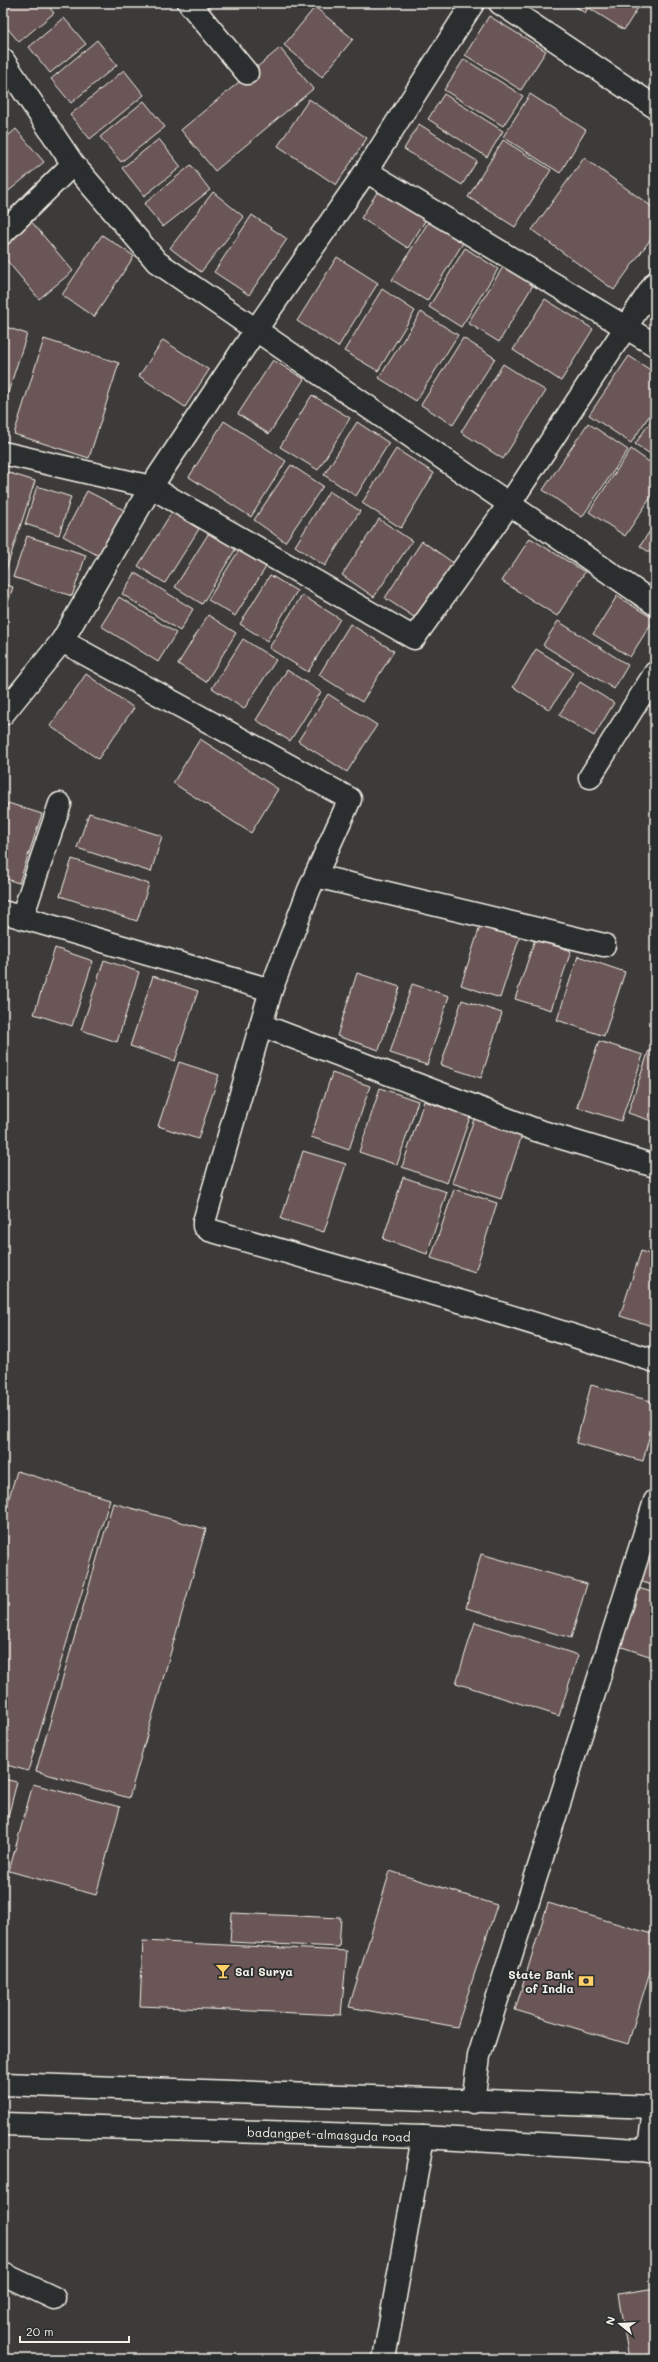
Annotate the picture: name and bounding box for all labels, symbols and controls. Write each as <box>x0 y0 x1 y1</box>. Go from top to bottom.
bar icon: Sai Surya <box>214 1962 232 1980</box>
place label: Sai Surya <box>235 1963 293 1979</box>
place label: State Bank of India <box>508 1966 574 1996</box>
bank icon: State Bank of India <box>577 1972 595 1990</box>
street label: badangpet-almasguda road <box>247 2124 411 2145</box>
north arrow <box>600 2304 640 2344</box>
text: N <box>602 2314 618 2327</box>
scale bar <box>20 2318 129 2344</box>
text: 20 m <box>26 2323 54 2339</box>

